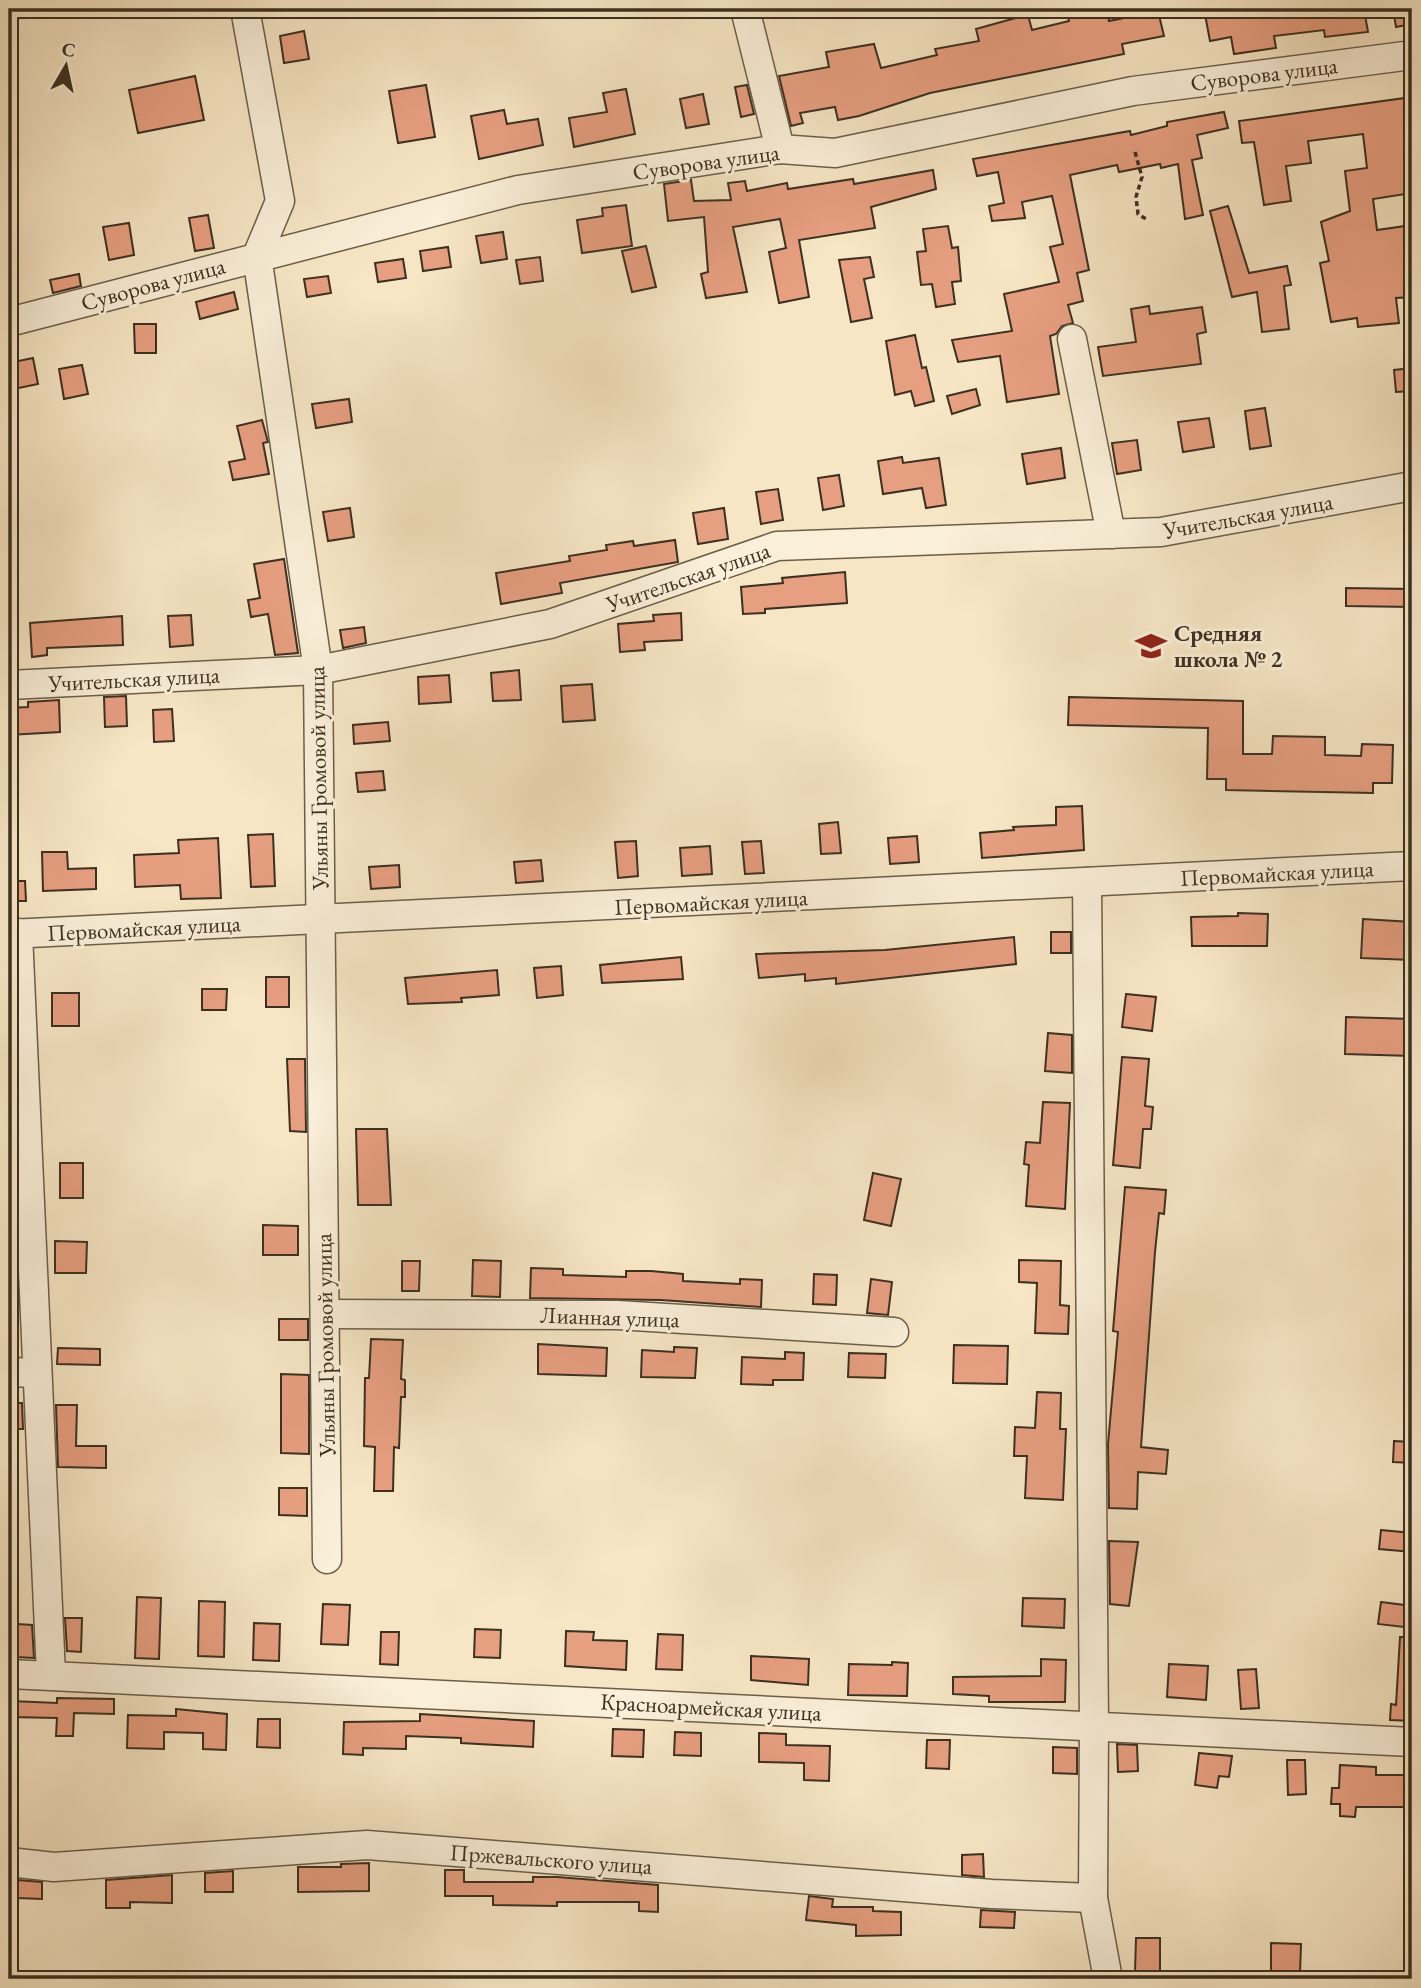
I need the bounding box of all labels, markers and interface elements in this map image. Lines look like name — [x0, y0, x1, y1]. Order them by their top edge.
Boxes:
north arrow — [32, 32, 102, 102]
text: С — [60, 36, 77, 63]
street label: Суворова улица — [1189, 50, 1340, 98]
street label: Суворова улица — [631, 137, 782, 187]
street label: Суворова улица — [78, 250, 229, 318]
street label: Учительская улица — [1160, 486, 1336, 546]
street label: Учительская улица — [601, 535, 775, 619]
place label: Средняя школа № 2 — [1174, 618, 1282, 674]
school or university icon: Средняя школа № 2 — [1134, 629, 1168, 663]
street label: Учительская улица — [46, 659, 221, 699]
street label: Ульяны Громовой улица — [301, 665, 335, 891]
street label: Первомайская улица — [1179, 853, 1375, 893]
street label: Первомайская улица — [613, 882, 809, 922]
street label: Первомайская улица — [46, 908, 242, 948]
street label: Ульяны Громовой улица — [308, 1232, 342, 1458]
street label: Лианная улица — [540, 1300, 681, 1334]
street label: Красноармейская улица — [600, 1686, 823, 1728]
street label: Пржевальского улица — [449, 1837, 654, 1881]

